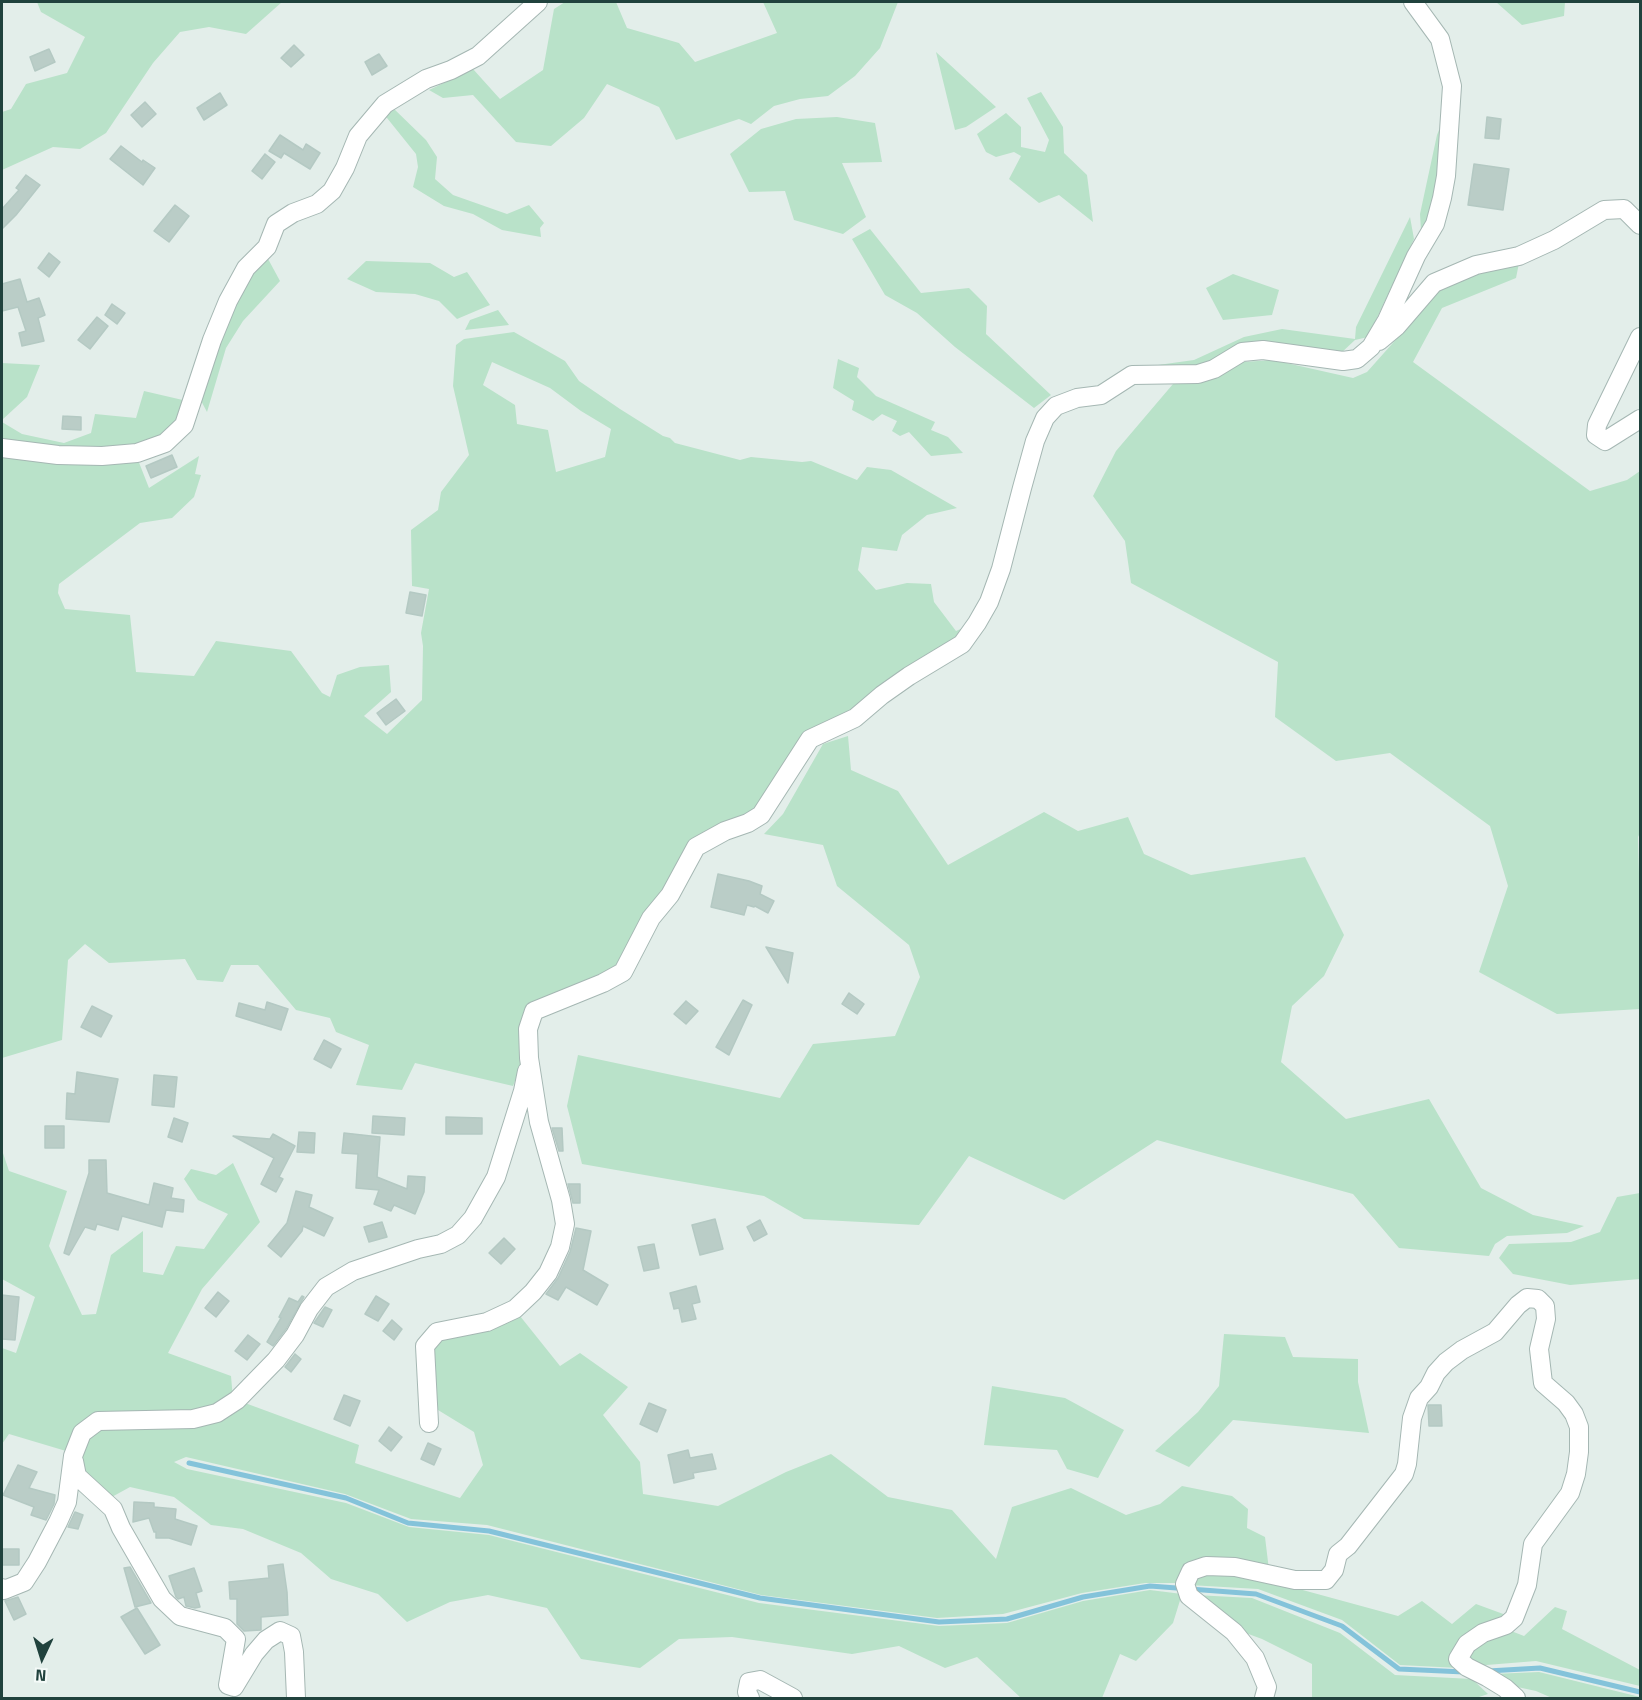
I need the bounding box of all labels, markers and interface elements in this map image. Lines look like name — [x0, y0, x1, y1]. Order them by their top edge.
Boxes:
north arrow — [12, 1628, 72, 1688]
text: N — [34, 1664, 47, 1688]

